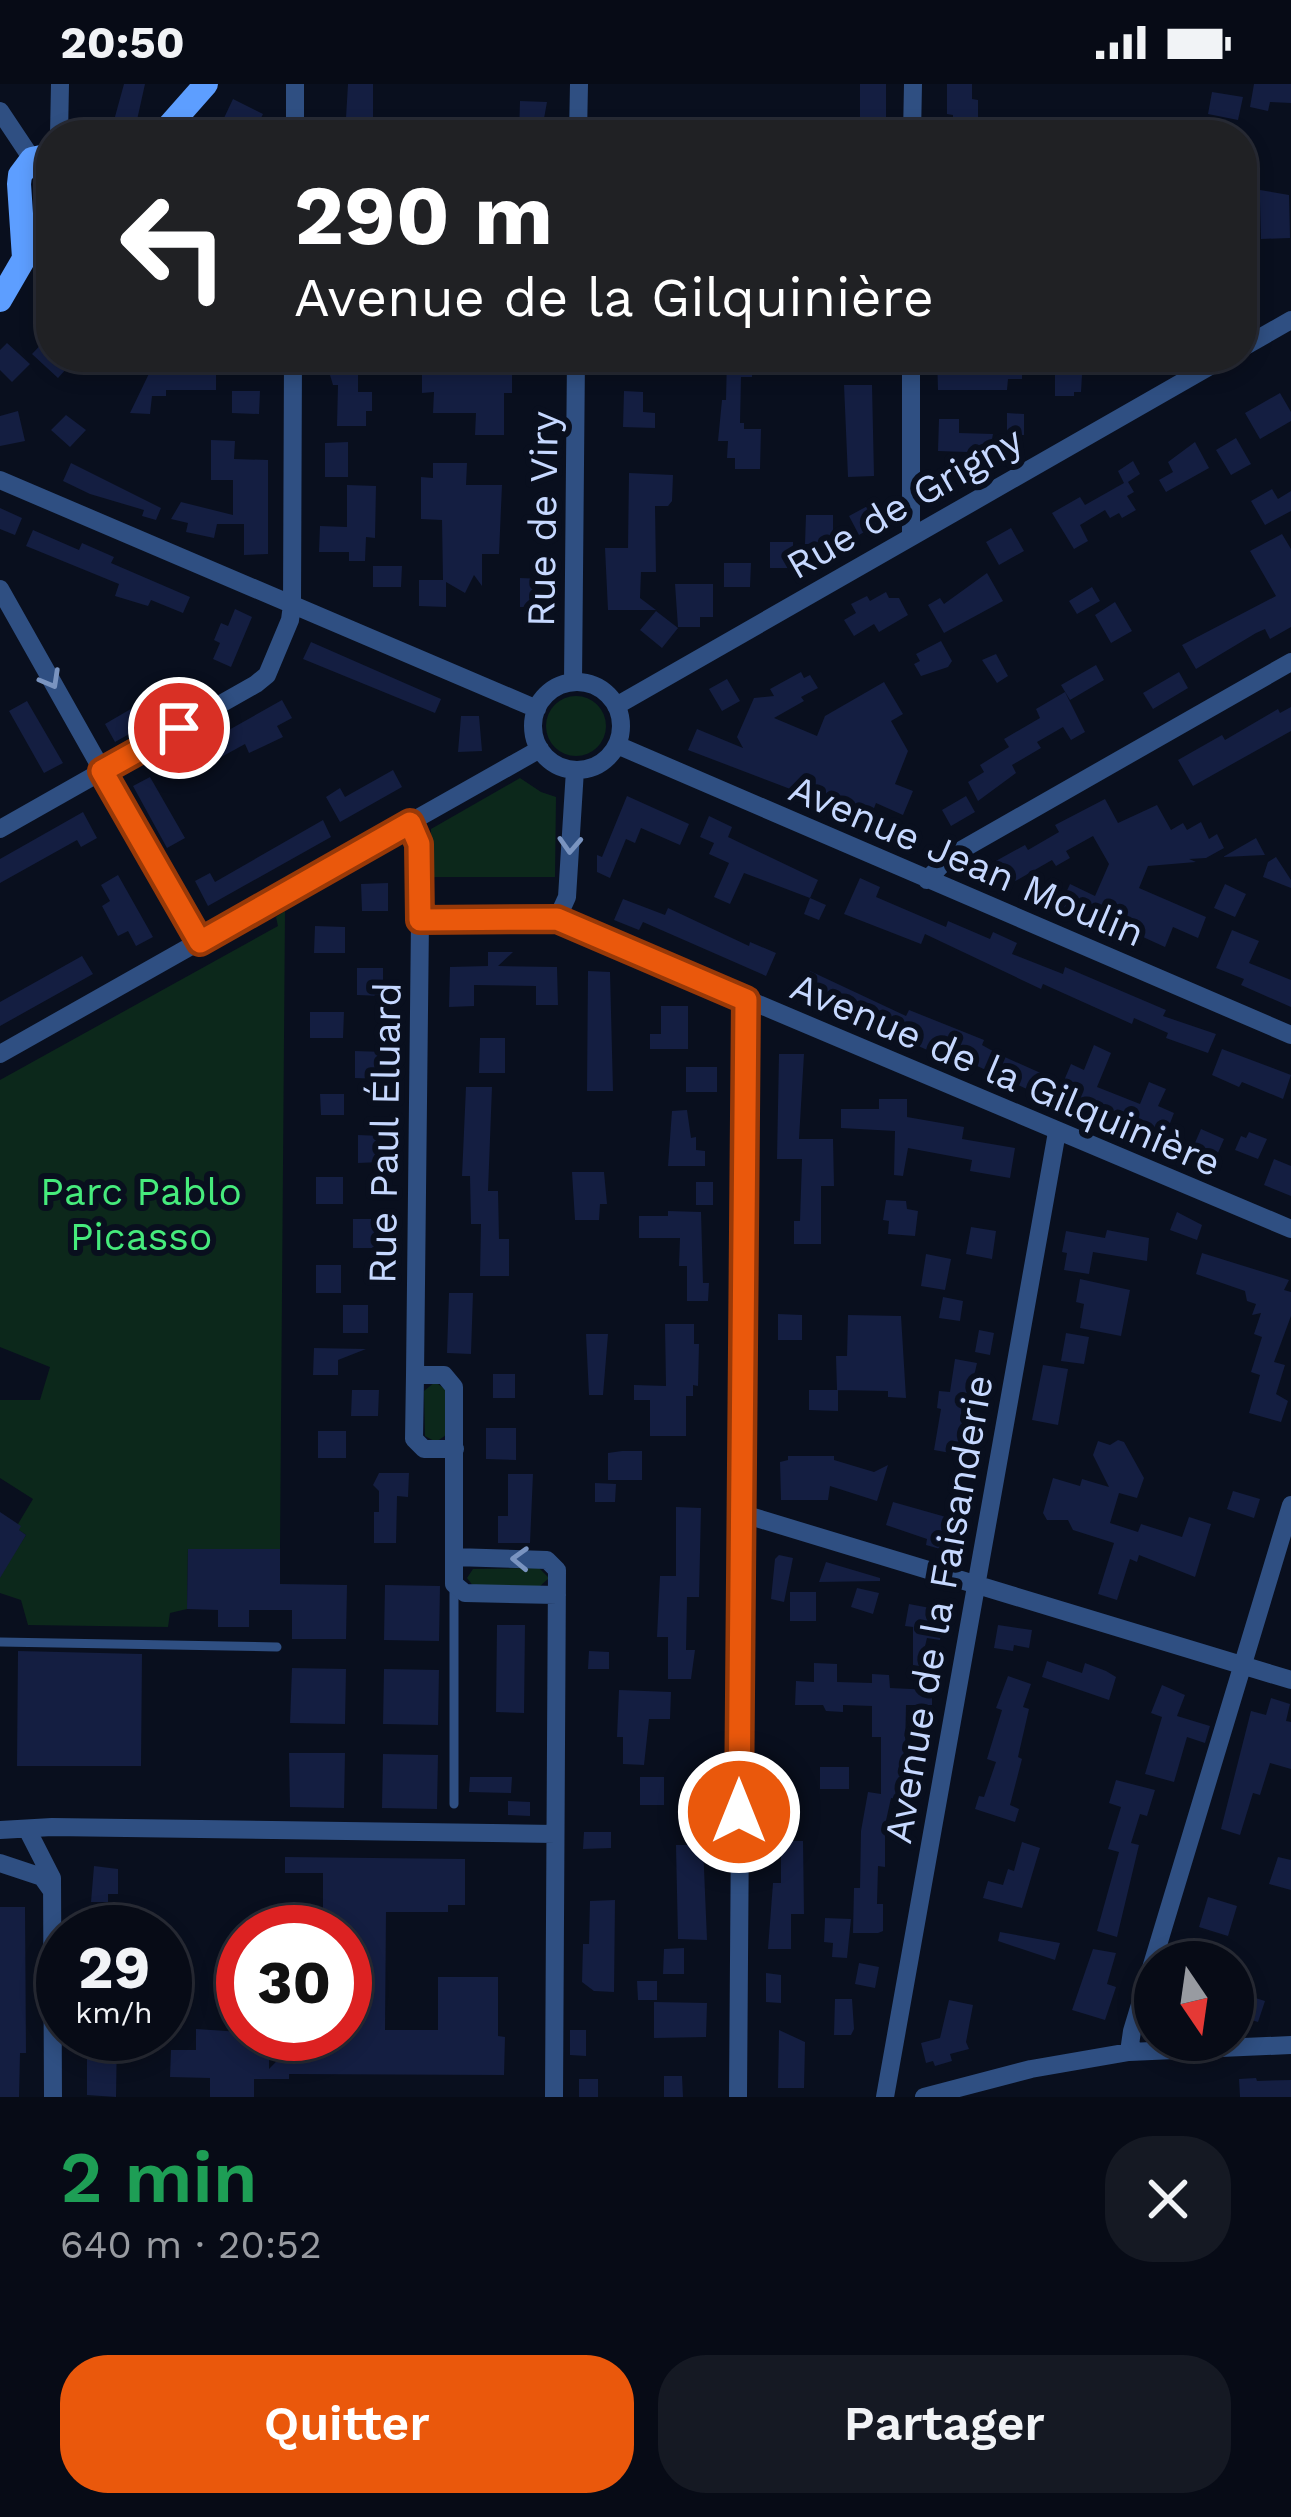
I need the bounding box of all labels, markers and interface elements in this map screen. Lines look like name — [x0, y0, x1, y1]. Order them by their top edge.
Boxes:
text: 20:50 — [60, 16, 185, 69]
text: 290 m — [294, 166, 553, 264]
icon: left — [96, 168, 252, 324]
text: Avenue de la Gilquinière — [294, 266, 934, 329]
street label: Rue de Viry — [518, 411, 567, 627]
street label: Rue de Grigny — [778, 417, 1030, 588]
one-way arrow — [37, 668, 60, 689]
pin — [128, 677, 230, 779]
icon: arrive — [146, 695, 212, 761]
street label: Avenue Jean Moulin — [783, 765, 1151, 956]
one-way arrow — [557, 836, 583, 855]
street label: Avenue de la Gilquinière — [784, 963, 1227, 1185]
street label: Rue Paul Éluard — [359, 982, 410, 1284]
park label: Parc Pablo Picasso — [40, 1169, 242, 1259]
street label: Avenue de la Faisanderie — [875, 1371, 1002, 1847]
one-way arrow — [510, 1546, 529, 1572]
position arrow — [676, 1749, 802, 1875]
speed limit sign: 30 — [216, 1905, 372, 2061]
text: 29 — [78, 1932, 150, 2003]
north arrow — [1134, 1941, 1254, 2061]
map controls — [1134, 1941, 1254, 2061]
text: km/h — [75, 1995, 153, 2030]
text: 2 min — [60, 2135, 258, 2219]
button: close — [1105, 2136, 1231, 2262]
text: 640 m · 20:52 — [60, 2222, 322, 2267]
button: Quitter — [60, 2355, 634, 2493]
button: Partager — [658, 2355, 1231, 2493]

